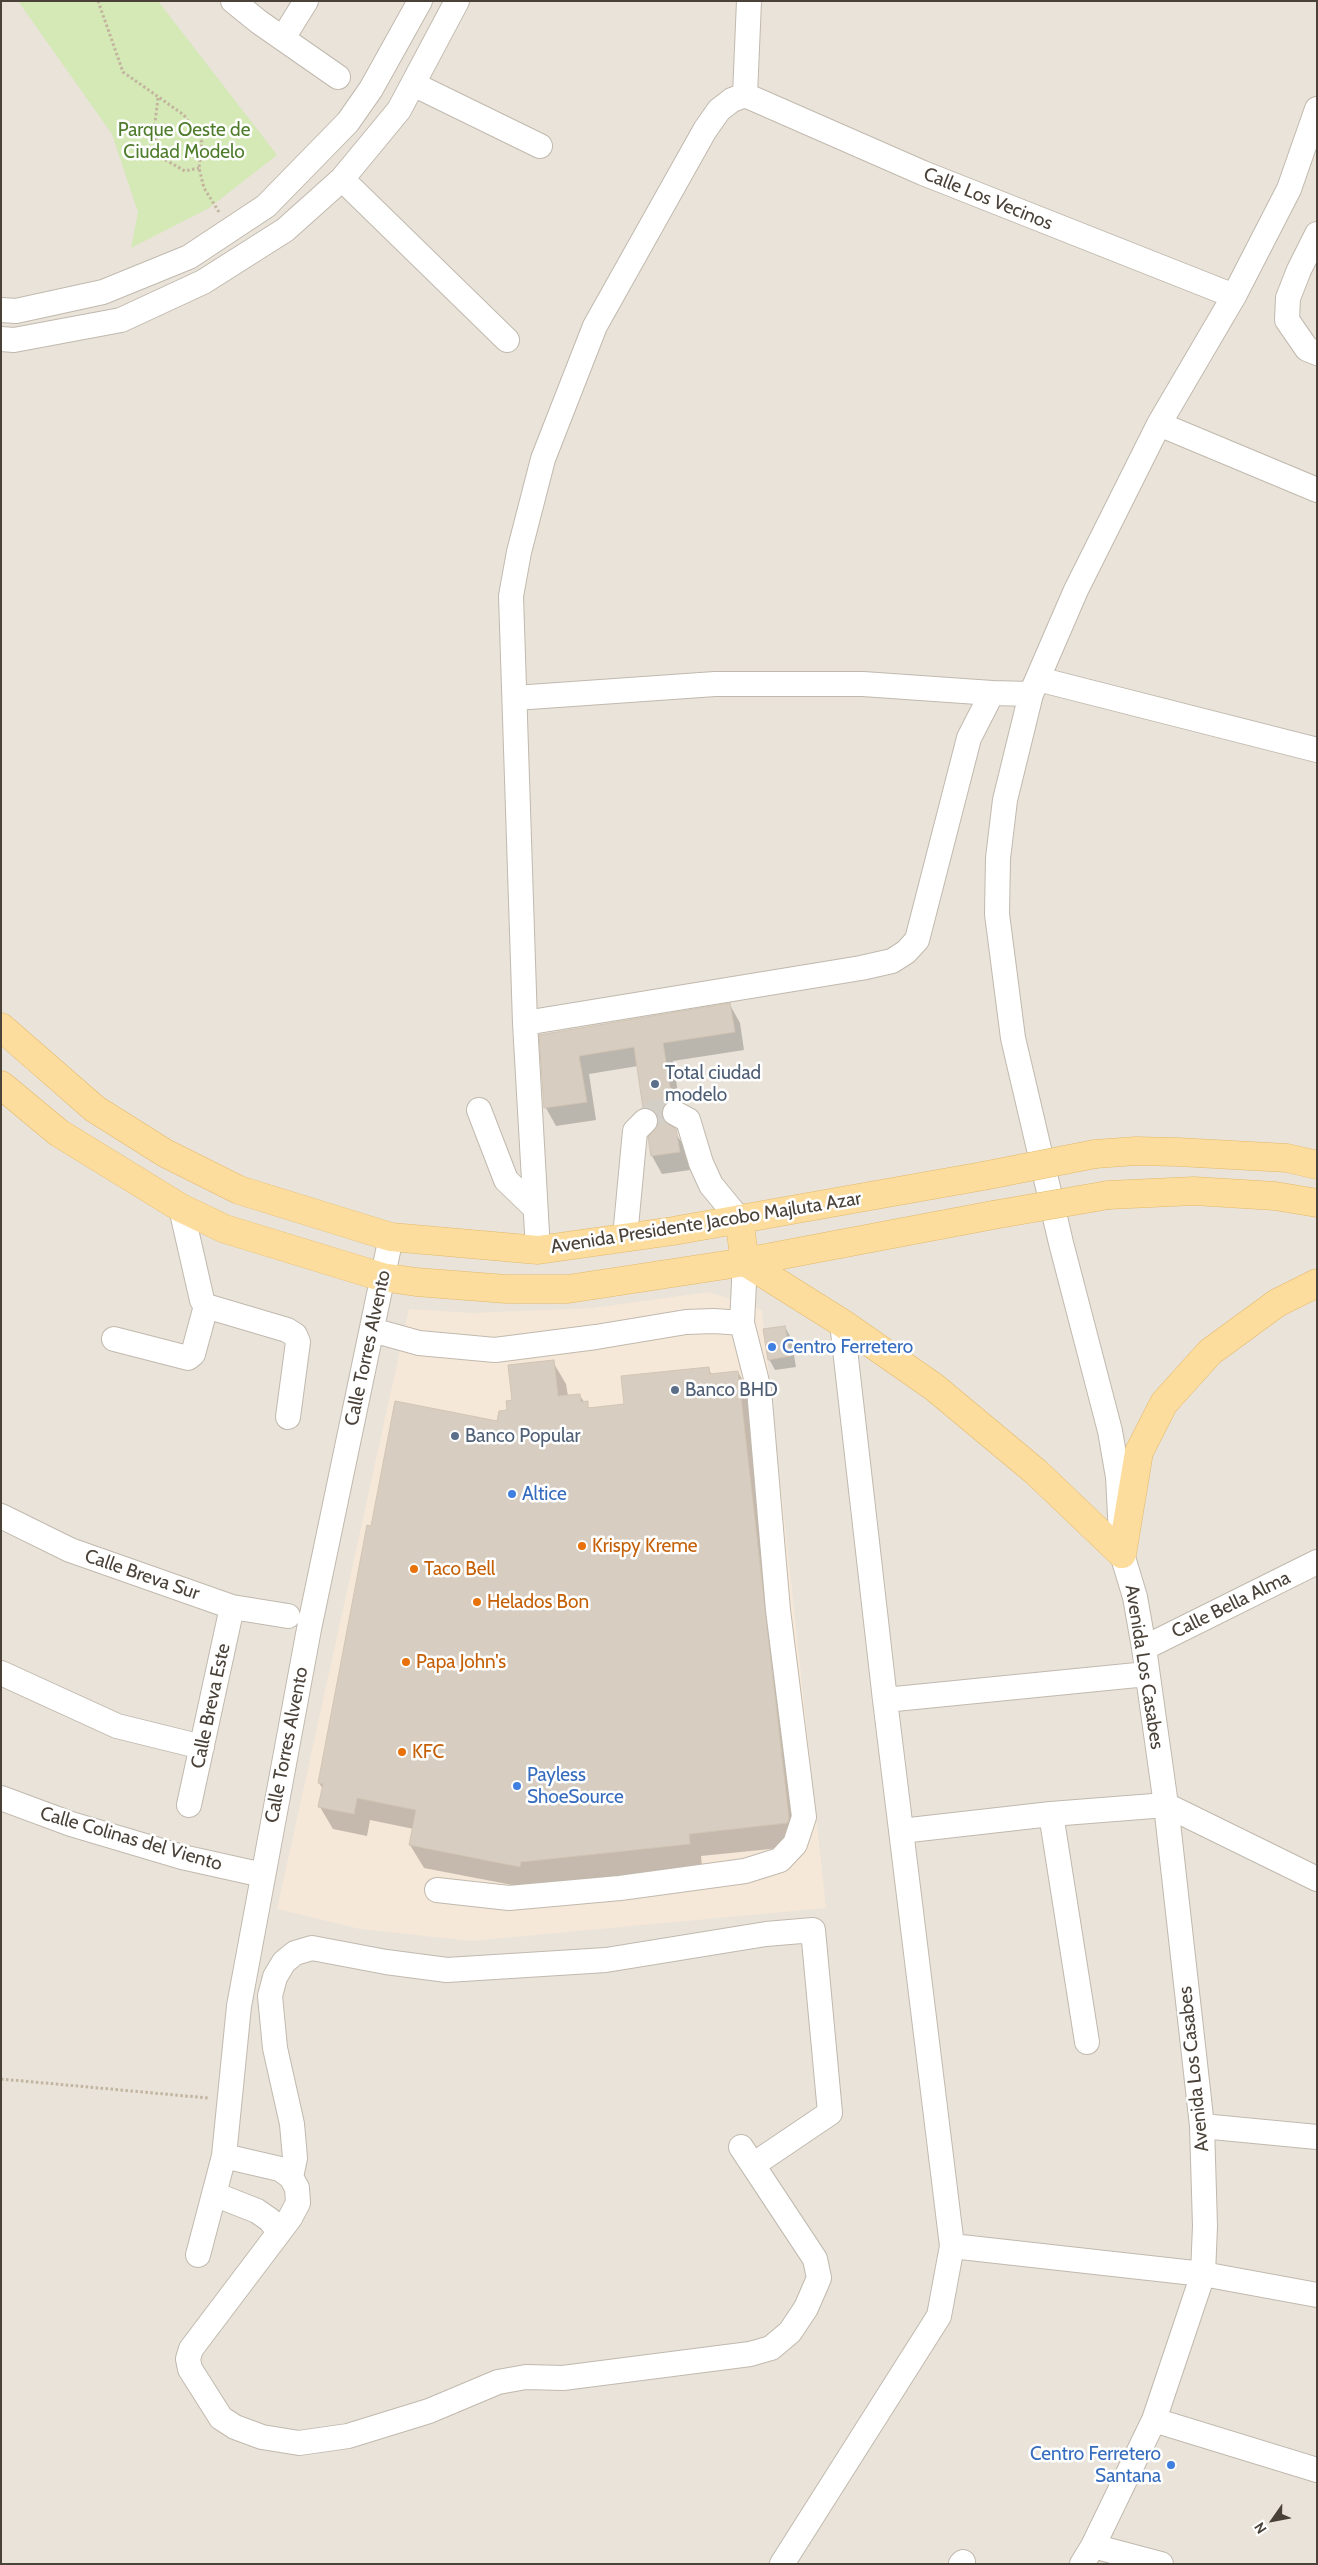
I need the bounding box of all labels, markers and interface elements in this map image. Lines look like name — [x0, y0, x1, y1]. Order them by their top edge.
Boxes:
park label: Parque Oeste de Ciudad Modelo — [118, 119, 250, 163]
street label: Calle Los Vecinos — [920, 163, 1056, 235]
place label: Total ciudad modelo — [665, 1062, 761, 1106]
marker: Total ciudad modelo — [649, 1078, 661, 1090]
street label: Avenida Presidente Jacobo Majluta Azar — [549, 1187, 863, 1259]
street label: Calle Torres Alvento — [340, 1268, 396, 1428]
place label: Centro Ferretero — [782, 1336, 913, 1358]
marker: Centro Ferretero — [766, 1341, 778, 1353]
place label: Banco BHD — [685, 1379, 778, 1401]
marker: Banco BHD — [669, 1384, 681, 1396]
place label: Banco Popular — [465, 1425, 581, 1447]
marker: Banco Popular — [449, 1430, 461, 1442]
place label: Altice — [522, 1483, 567, 1505]
marker: Altice — [506, 1488, 518, 1500]
place label: Krispy Kreme — [592, 1535, 698, 1557]
marker: Krispy Kreme — [576, 1540, 588, 1552]
street label: Calle Breva Sur — [82, 1545, 202, 1605]
place label: Taco Bell — [424, 1558, 495, 1580]
marker: Taco Bell — [408, 1563, 420, 1575]
street label: Calle Bella Alma — [1168, 1566, 1294, 1644]
street label: Avenida Los Casabes — [1120, 1583, 1168, 1751]
place label: Helados Bon — [487, 1591, 589, 1613]
marker: Helados Bon — [471, 1596, 483, 1608]
street label: Calle Breva Este — [187, 1641, 235, 1771]
place label: Papa John's — [416, 1651, 506, 1673]
marker: Papa John's — [400, 1656, 412, 1668]
street label: Calle Torres Alvento — [261, 1665, 313, 1825]
place label: KFC — [412, 1741, 444, 1763]
marker: KFC — [396, 1746, 408, 1758]
place label: Payless ShoeSource — [527, 1764, 624, 1808]
marker: Payless ShoeSource — [511, 1780, 523, 1792]
street label: Calle Colinas del Viento — [37, 1802, 225, 1876]
street label: Avenida Los Casabes — [1174, 1985, 1214, 2153]
place label: Centro Ferretero Santana — [1030, 2443, 1161, 2487]
marker: Centro Ferretero Santana — [1165, 2459, 1177, 2471]
north arrow — [1248, 2495, 1298, 2545]
text: N — [1250, 2519, 1271, 2537]

